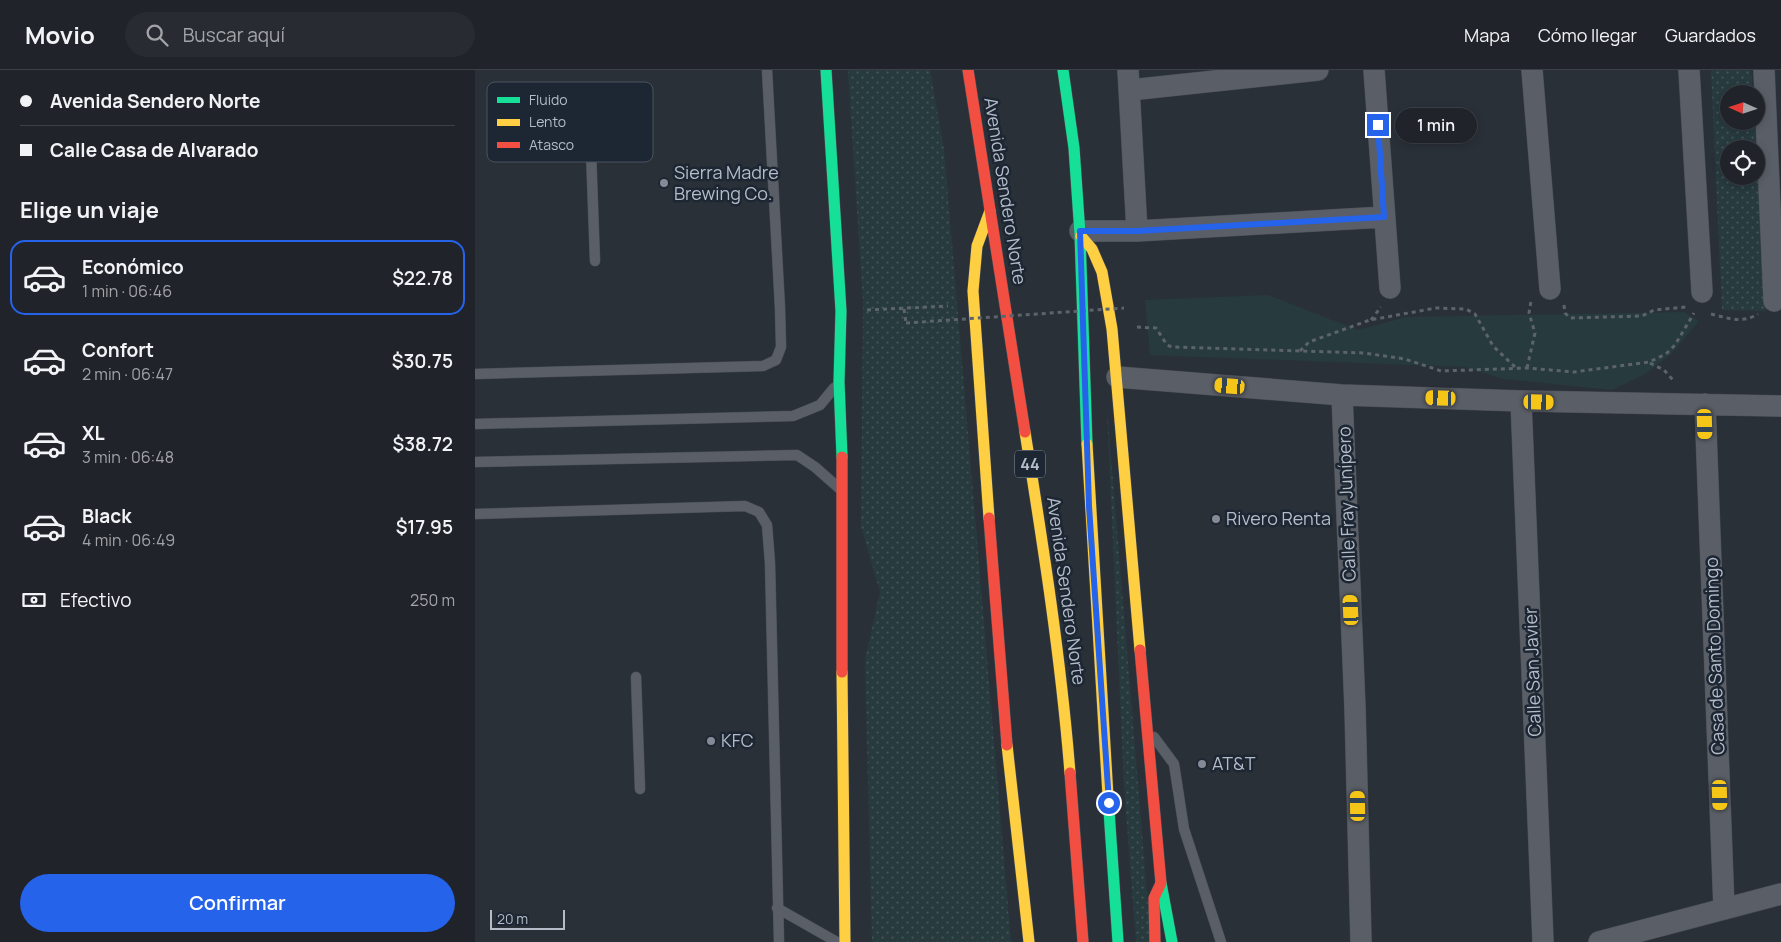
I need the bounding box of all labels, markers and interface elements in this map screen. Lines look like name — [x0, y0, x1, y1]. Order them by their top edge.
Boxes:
search box — [125, 12, 475, 57]
text: Movio — [25, 18, 95, 51]
icon: search — [143, 21, 171, 49]
text: Buscar aquí — [183, 22, 285, 48]
text: Mapa — [1464, 23, 1510, 47]
text: Cómo llegar — [1538, 23, 1637, 47]
text: Guardados — [1665, 23, 1756, 47]
legend — [487, 82, 653, 162]
north arrow — [1720, 85, 1765, 130]
map controls — [1720, 85, 1765, 185]
text: Avenida Sendero Norte — [50, 88, 261, 114]
text: Fluido — [529, 90, 567, 109]
street label: Avenida Sendero Norte — [979, 95, 1033, 286]
callout: 1 min — [1395, 108, 1478, 142]
text: Lento — [529, 112, 566, 131]
route end — [1367, 114, 1389, 136]
text: 1 min — [1417, 114, 1455, 136]
text: Atasco — [529, 135, 574, 154]
text: Calle Casa de Alvarado — [50, 137, 259, 163]
button: locate — [1720, 140, 1765, 185]
place label: Sierra Madre Brewing Co. — [674, 160, 779, 205]
marker: Sierra Madre Brewing Co. — [658, 177, 670, 189]
text: Elige un viaje — [20, 195, 159, 225]
text: Económico — [82, 254, 184, 280]
icon: car — [22, 255, 67, 300]
text: $22.78 — [392, 265, 453, 291]
text: 1 min · 06:46 — [82, 280, 172, 302]
text: Confort — [82, 337, 154, 363]
icon: car — [22, 338, 67, 383]
text: $30.75 — [392, 348, 453, 374]
text: 2 min · 06:47 — [82, 363, 173, 385]
car — [1214, 377, 1245, 395]
car — [1425, 390, 1456, 406]
car — [1523, 394, 1554, 410]
car — [1696, 409, 1713, 439]
text: XL — [82, 420, 105, 446]
icon: car — [22, 421, 67, 466]
street label: Calle Fray Junípero — [1331, 426, 1361, 582]
text: $38.72 — [392, 431, 453, 457]
text: 3 min · 06:48 — [82, 446, 174, 468]
road number: 44 — [1015, 450, 1045, 478]
street label: Avenida Sendero Norte — [1042, 495, 1092, 686]
text: Black — [82, 503, 131, 529]
icon: car — [22, 504, 67, 549]
place label: Rivero Renta — [1226, 506, 1331, 530]
marker: Rivero Renta — [1210, 513, 1222, 525]
text: $17.95 — [396, 514, 453, 540]
text: 4 min · 06:49 — [82, 529, 175, 551]
street label: Casa de Santo Domingo — [1699, 557, 1729, 755]
icon: cash — [20, 586, 48, 614]
text: Efectivo — [60, 587, 131, 613]
text: 250 m — [410, 589, 455, 611]
car — [1342, 595, 1359, 625]
street label: Calle San Javier — [1518, 607, 1546, 737]
place label: KFC — [721, 728, 754, 752]
marker: KFC — [705, 735, 717, 747]
place label: AT&T — [1212, 751, 1256, 775]
marker: AT&T — [1196, 758, 1208, 770]
car — [1711, 780, 1728, 810]
car — [1350, 791, 1365, 821]
route start — [1098, 792, 1120, 814]
button: Confirmar — [20, 874, 455, 932]
scale bar — [490, 907, 565, 930]
text: 20 m — [497, 909, 528, 928]

